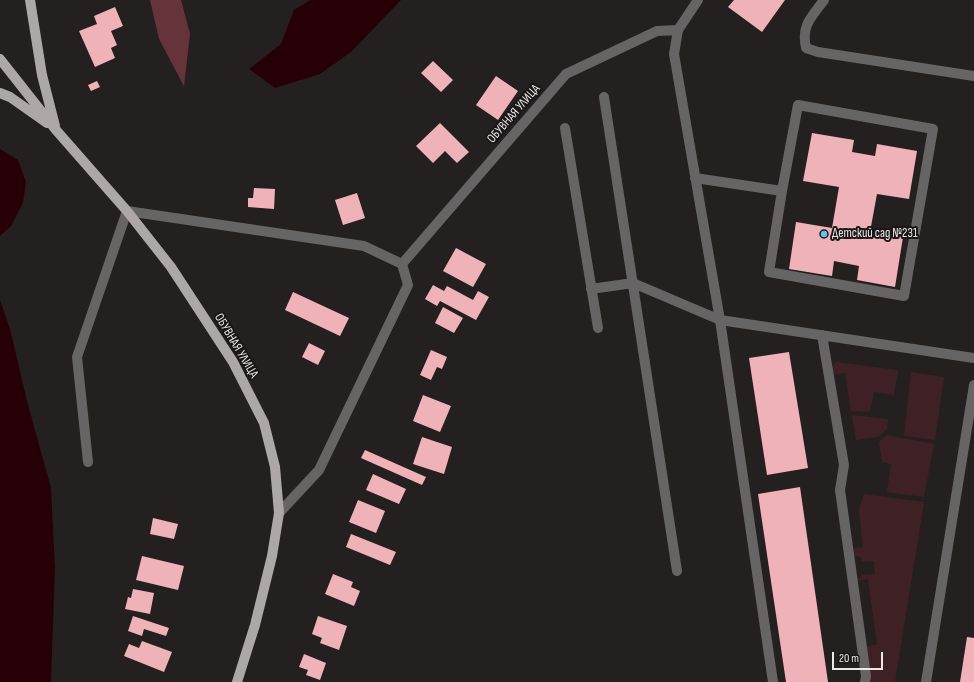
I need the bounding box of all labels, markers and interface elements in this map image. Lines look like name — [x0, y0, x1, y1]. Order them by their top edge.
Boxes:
street label: ОБУВНАЯ УЛИЦА — [484, 81, 544, 147]
place label: Детский сад №231 — [832, 226, 918, 242]
marker: Детский сад №231 — [819, 229, 829, 239]
street label: ОБУВНАЯ УЛИЦА — [211, 311, 261, 381]
scale bar — [834, 644, 885, 670]
text: 20 m — [839, 651, 859, 666]

